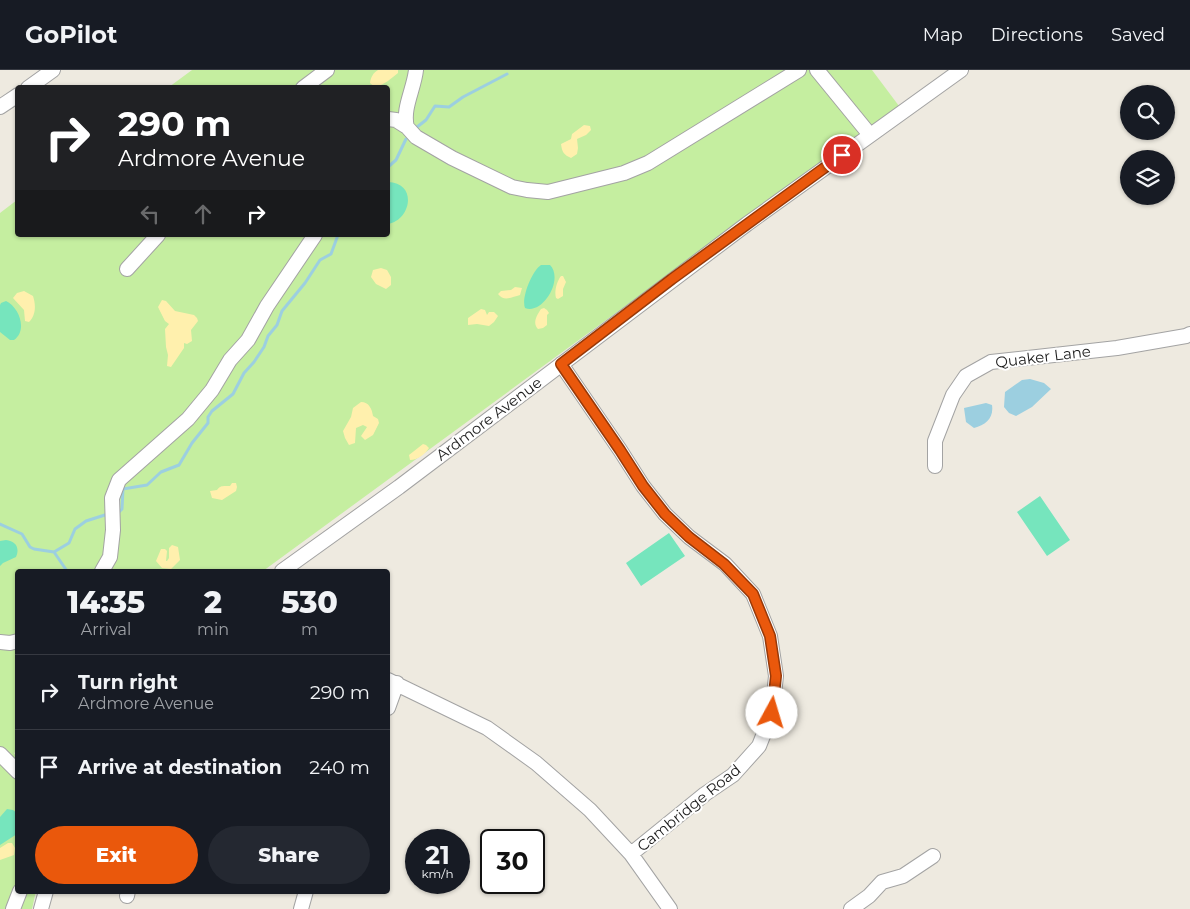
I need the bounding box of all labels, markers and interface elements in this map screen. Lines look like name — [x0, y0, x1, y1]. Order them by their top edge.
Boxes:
text: GoPilot — [25, 20, 117, 49]
text: Map — [923, 24, 963, 46]
text: Directions — [991, 24, 1083, 46]
text: Saved — [1111, 24, 1165, 46]
map controls — [1120, 85, 1175, 205]
button: search — [1120, 85, 1175, 140]
text: 290 m — [118, 102, 231, 145]
icon: right — [35, 105, 100, 170]
pin — [821, 134, 863, 176]
icon: arrive — [828, 141, 856, 169]
text: Ardmore Avenue — [118, 145, 305, 172]
button: layers — [1120, 150, 1175, 205]
icon: left — [136, 200, 164, 228]
icon: ahead — [189, 200, 217, 228]
icon: right — [242, 200, 270, 228]
street label: Quaker Lane — [994, 341, 1092, 372]
street label: Ardmore Avenue — [432, 373, 545, 465]
text: 14:35 — [67, 584, 145, 621]
text: 2 — [204, 584, 222, 621]
text: 530 — [281, 584, 338, 621]
text: Arrival — [81, 620, 131, 639]
text: min — [197, 620, 229, 639]
text: m — [301, 620, 318, 639]
text: Turn right — [78, 671, 178, 694]
icon: right — [35, 678, 63, 706]
text: 290 m — [310, 681, 370, 704]
position arrow — [745, 686, 797, 738]
text: Ardmore Avenue — [78, 694, 214, 713]
icon: arrive — [35, 753, 63, 781]
text: Arrive at destination — [78, 756, 282, 779]
text: 240 m — [309, 756, 370, 779]
street label: Cambridge Road — [633, 760, 744, 855]
button: Exit — [35, 826, 198, 884]
button: Share — [208, 826, 370, 884]
speed limit sign: 30 — [480, 829, 545, 894]
text: 21 — [425, 840, 450, 870]
text: km/h — [421, 866, 454, 881]

